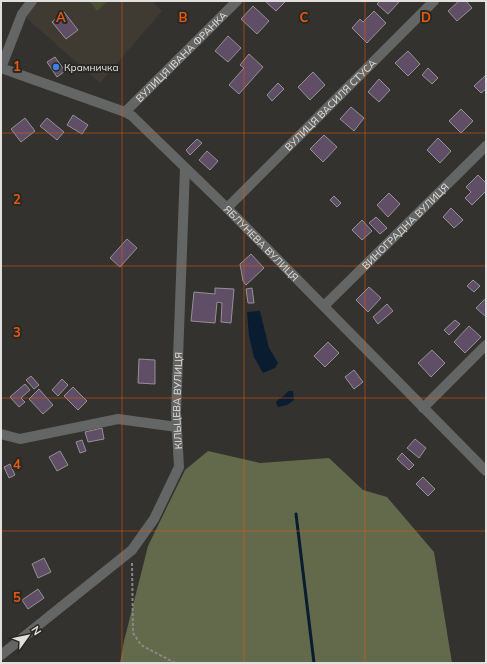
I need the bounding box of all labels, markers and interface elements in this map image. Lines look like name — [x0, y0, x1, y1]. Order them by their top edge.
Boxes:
street label: ВУЛИЦЯ ІВАНА ФРАНКА — [133, 8, 230, 105]
text: A — [56, 9, 66, 25]
text: B — [179, 9, 188, 25]
text: C — [300, 9, 309, 25]
text: D — [421, 9, 431, 25]
street label: ВУЛИЦЯ ВАСИЛЯ СТУСА — [282, 56, 380, 154]
text: 1 — [13, 58, 21, 74]
place label: Крамничка — [64, 61, 119, 74]
marker: Крамничка — [51, 62, 61, 72]
street label: ВИНОГРАДНА ВУЛИЦЯ — [359, 180, 452, 272]
text: 2 — [13, 191, 21, 207]
street label: ЯБЛУНЕВА ВУЛИЦЯ — [221, 203, 301, 284]
text: 3 — [13, 324, 21, 340]
street label: КІЛЬЦЕВА ВУЛИЦЯ — [170, 352, 185, 450]
text: 4 — [13, 456, 21, 472]
text: 5 — [13, 589, 21, 605]
north arrow — [8, 616, 48, 656]
text: N — [28, 623, 45, 638]

